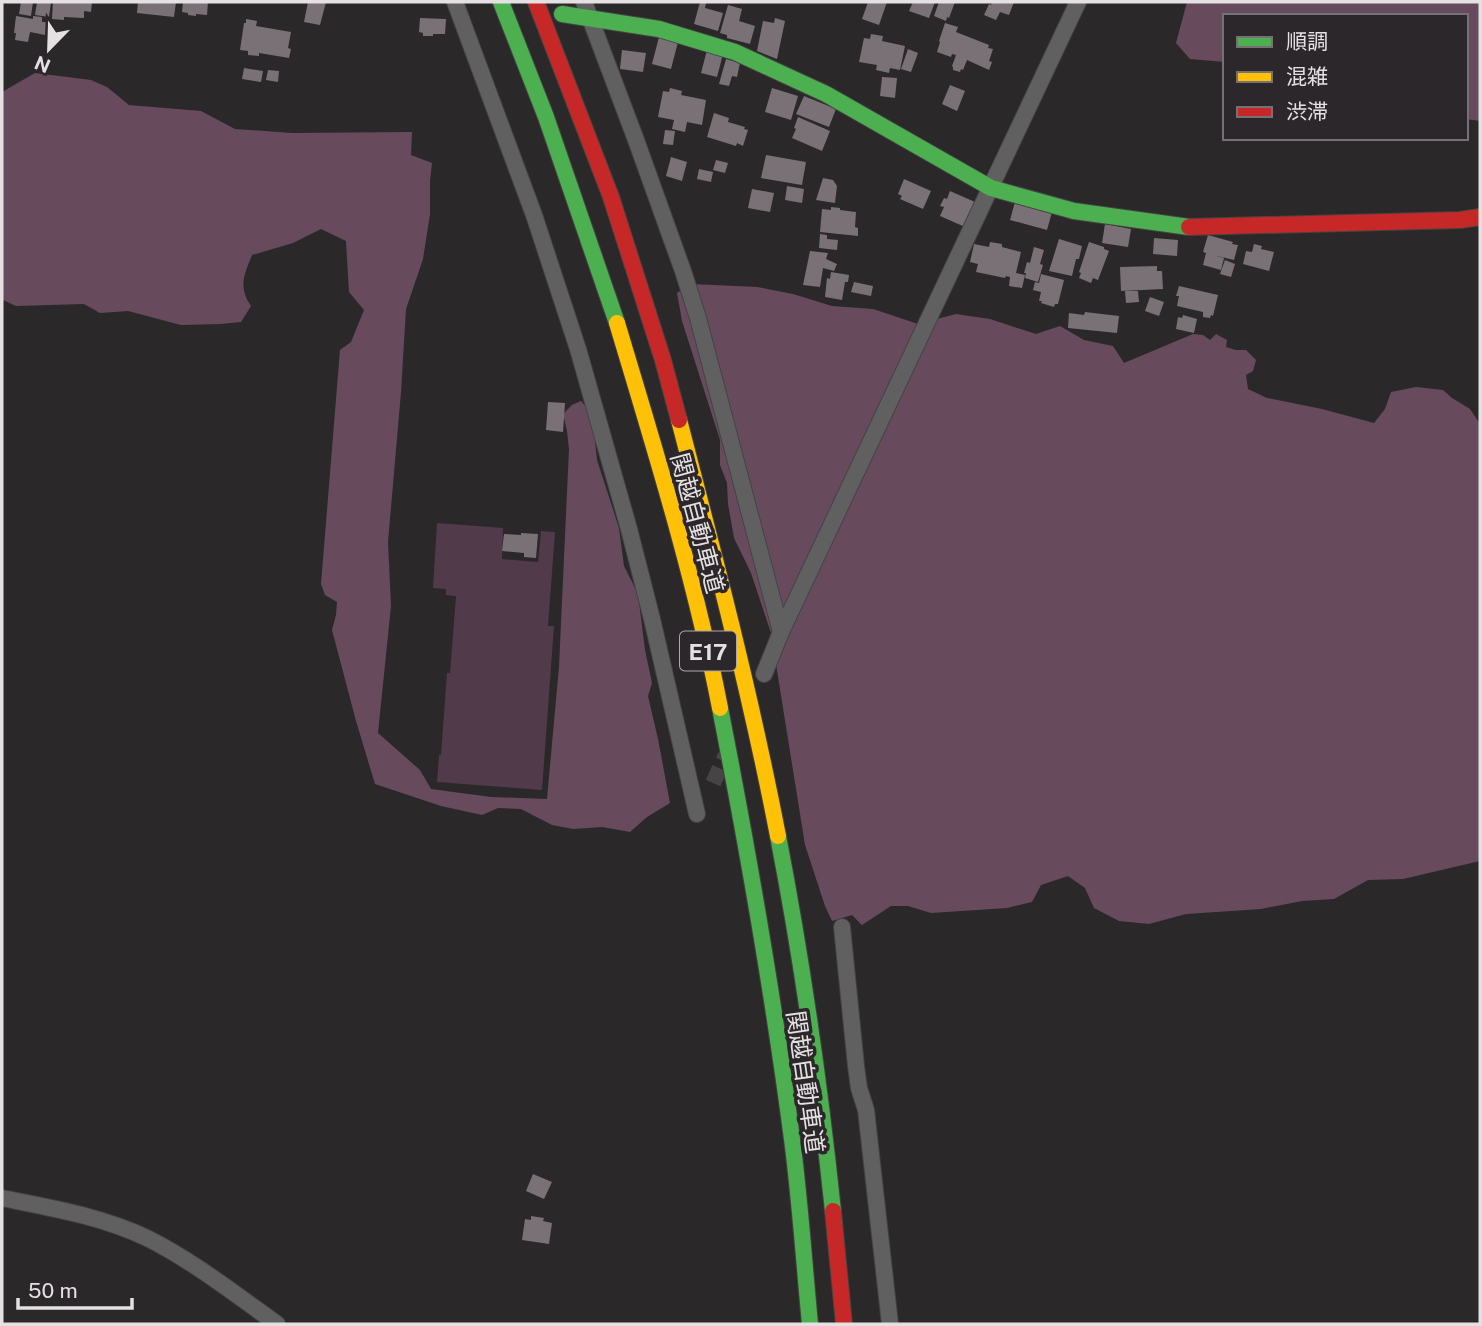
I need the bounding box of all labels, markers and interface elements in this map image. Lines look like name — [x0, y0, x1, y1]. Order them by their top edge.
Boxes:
north arrow — [14, 14, 84, 84]
legend — [1223, 14, 1468, 140]
text: 順調 — [1286, 29, 1328, 54]
text: N — [31, 52, 53, 78]
text: 混雑 — [1286, 64, 1328, 89]
text: 渋滞 — [1286, 99, 1328, 124]
street label: 関越自動車道 — [666, 450, 730, 596]
road number: E17 — [680, 632, 736, 670]
street label: 関越自動車道 — [782, 1009, 830, 1155]
scale bar — [18, 1266, 131, 1310]
text: 50 m — [28, 1278, 78, 1303]

